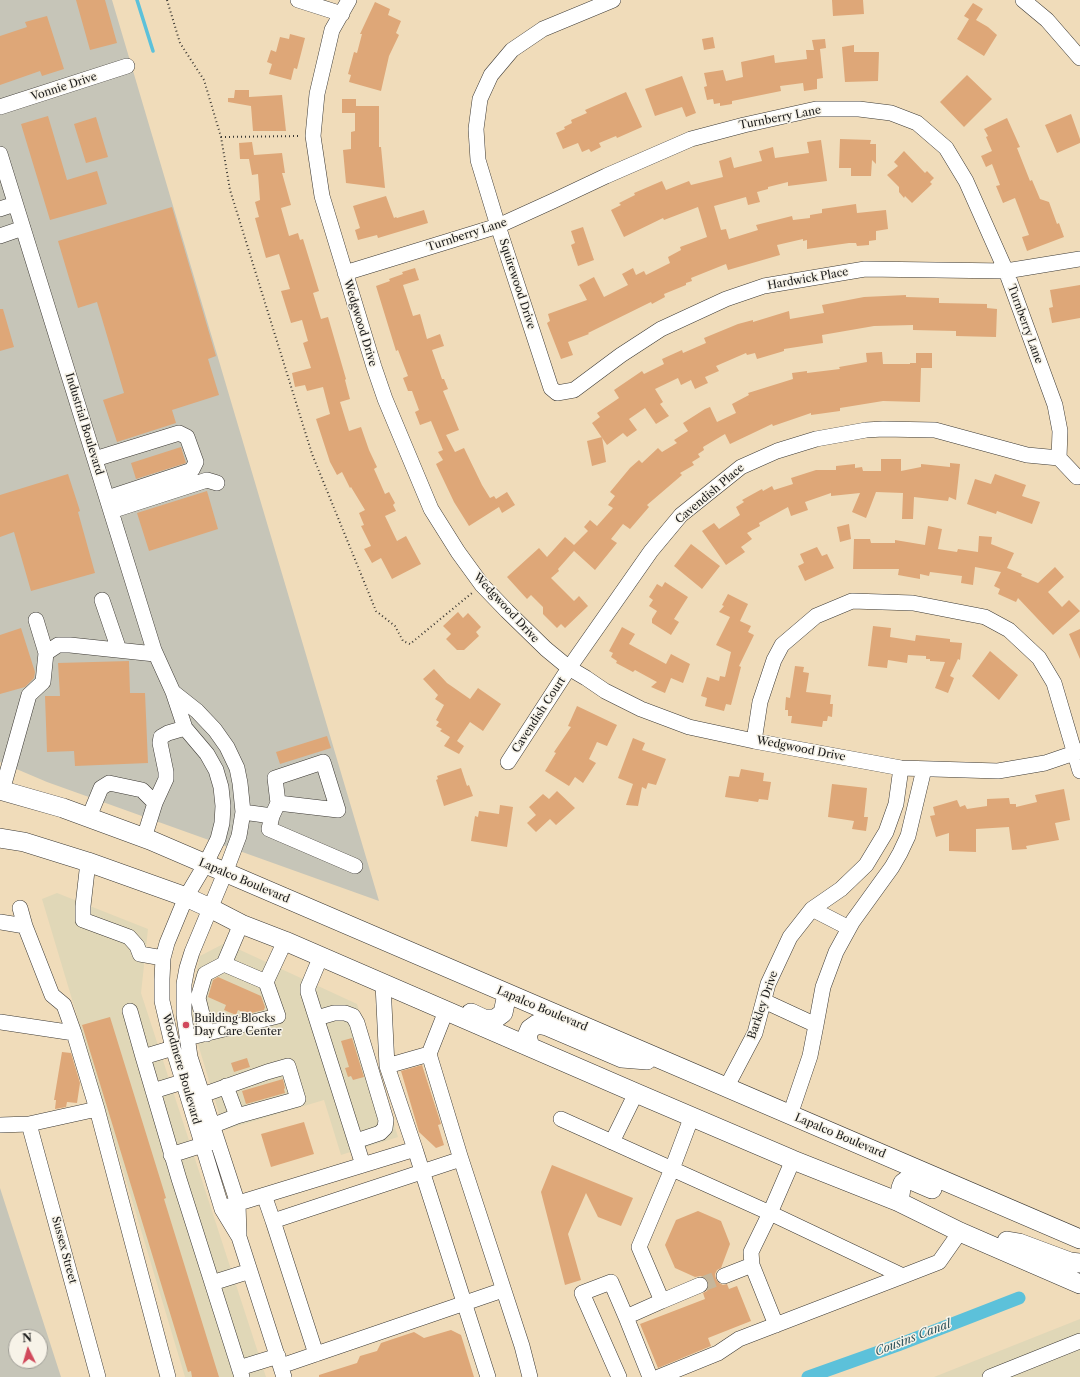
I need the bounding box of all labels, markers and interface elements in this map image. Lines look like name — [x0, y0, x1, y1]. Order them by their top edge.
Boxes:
street label: Vonnie Drive — [29, 70, 99, 104]
street label: Turnberry Lane — [738, 104, 822, 132]
street label: Turnberry Lane — [425, 216, 509, 254]
street label: Squirewood Drive — [496, 237, 538, 331]
street label: Hardwick Place — [766, 265, 850, 293]
street label: Wedgwood Drive — [340, 278, 380, 368]
street label: Turnberry Lane — [1005, 283, 1045, 365]
street label: Industrial Boulevard — [62, 371, 106, 477]
street label: Cavendish Place — [673, 461, 747, 527]
street label: Wedgwood Drive — [470, 570, 542, 646]
street label: Cavendish Court — [510, 675, 568, 755]
street label: Wedgwood Drive — [755, 734, 847, 764]
street label: Lapalco Boulevard — [197, 856, 291, 906]
street label: Barkley Drive — [745, 969, 781, 1041]
street label: Lapalco Boulevard — [495, 984, 589, 1034]
street label: Woodmere Boulevard — [159, 1012, 203, 1126]
place label: Building Blocks Day Care Center — [194, 1012, 282, 1038]
marker: Building Blocks Day Care Center — [181, 1020, 191, 1030]
street label: Lapalco Boulevard — [793, 1111, 887, 1161]
street label: Sussex Street — [49, 1215, 79, 1285]
water label: Cousins Canal — [873, 1317, 953, 1359]
north arrow — [8, 1329, 48, 1369]
text: N — [22, 1331, 32, 1345]

